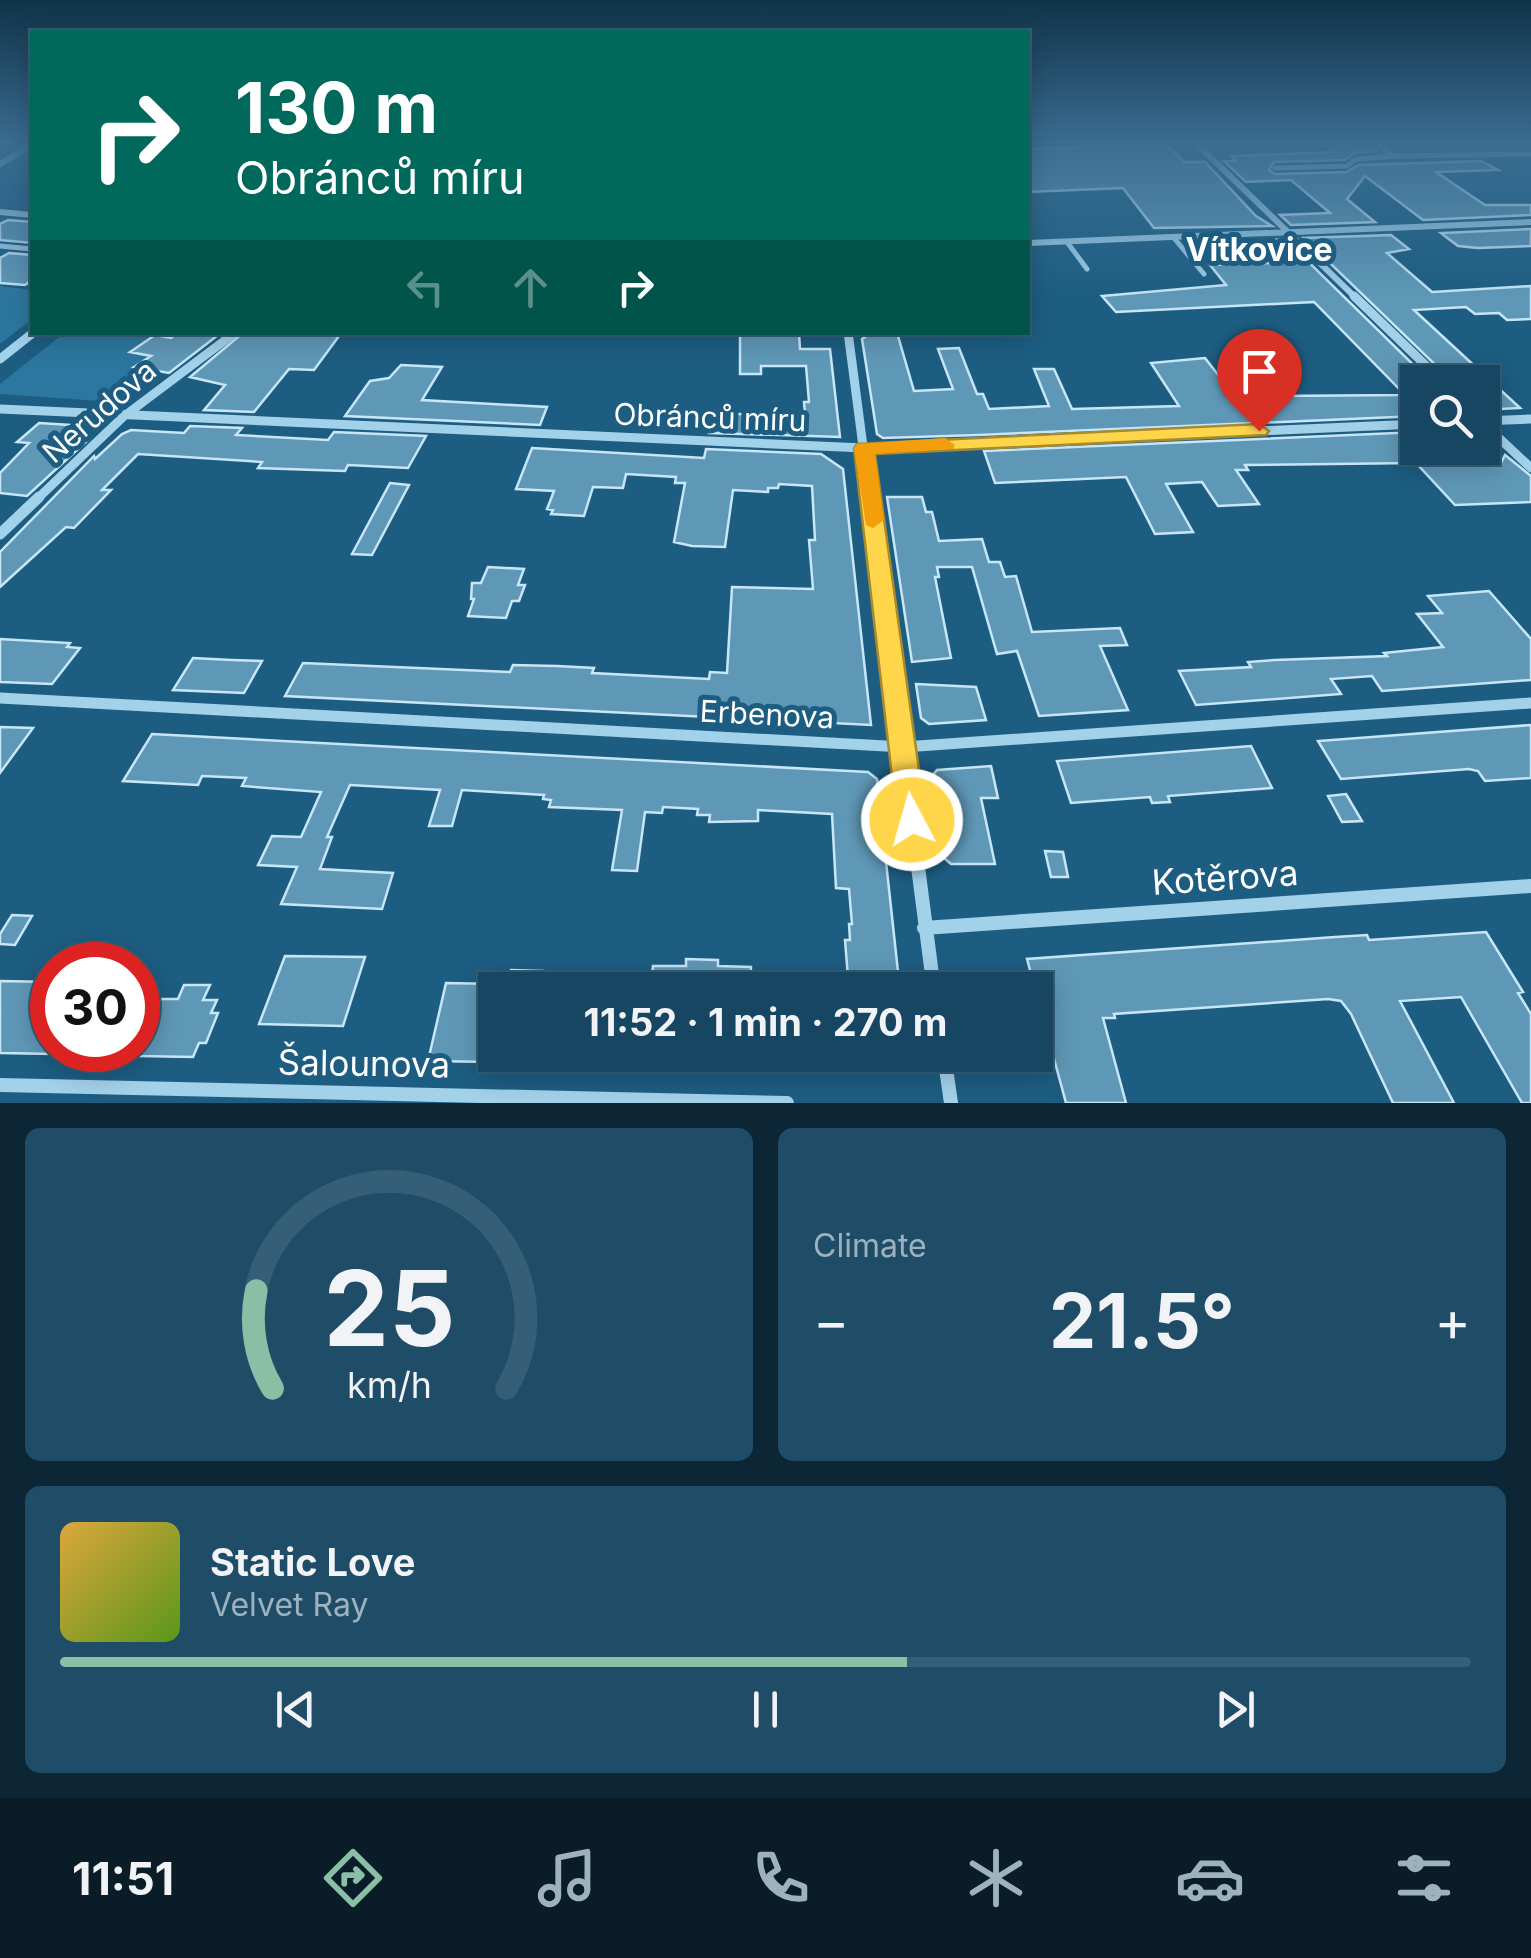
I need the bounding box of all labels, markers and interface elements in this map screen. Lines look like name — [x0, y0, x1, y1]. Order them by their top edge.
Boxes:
text: 130 m — [235, 65, 438, 150]
icon: right — [70, 70, 200, 200]
text: Obránců míru — [235, 150, 525, 205]
district label: Vítkovice — [1186, 230, 1333, 269]
icon: left — [398, 260, 453, 315]
icon: ahead — [503, 260, 558, 315]
icon: right — [608, 260, 663, 315]
pin — [1217, 329, 1302, 432]
icon: arrive — [1232, 344, 1287, 399]
street label: Nerudova — [35, 352, 163, 470]
map controls — [1400, 365, 1500, 465]
button: search — [1400, 365, 1500, 465]
street label: Obránců míru — [613, 396, 807, 438]
street label: Erbenova — [699, 693, 835, 735]
position arrow — [860, 768, 964, 872]
street label: Kotěrova — [1150, 851, 1300, 903]
speed limit sign: 30 — [30, 942, 160, 1072]
text: 11:52 · 1 min · 270 m — [584, 999, 947, 1045]
street label: Šalounova — [277, 1040, 451, 1086]
text: Climate — [813, 1226, 927, 1265]
text: 25 — [323, 1245, 455, 1371]
text: 21.5° — [1049, 1275, 1235, 1366]
text: − — [813, 1288, 849, 1354]
text: + — [1435, 1288, 1471, 1354]
text: km/h — [347, 1363, 431, 1407]
text: Static Love — [210, 1539, 415, 1585]
text: Velvet Ray — [210, 1585, 368, 1624]
icon: previous — [268, 1682, 323, 1737]
icon: pause — [738, 1682, 793, 1737]
icon: next — [1208, 1682, 1263, 1737]
icon: directions — [318, 1843, 388, 1913]
icon: music — [532, 1843, 602, 1913]
icon: phone — [746, 1843, 816, 1913]
icon: climate — [961, 1843, 1031, 1913]
icon: car — [1175, 1843, 1245, 1913]
icon: filters — [1389, 1843, 1459, 1913]
text: 11:51 — [72, 1851, 174, 1906]

